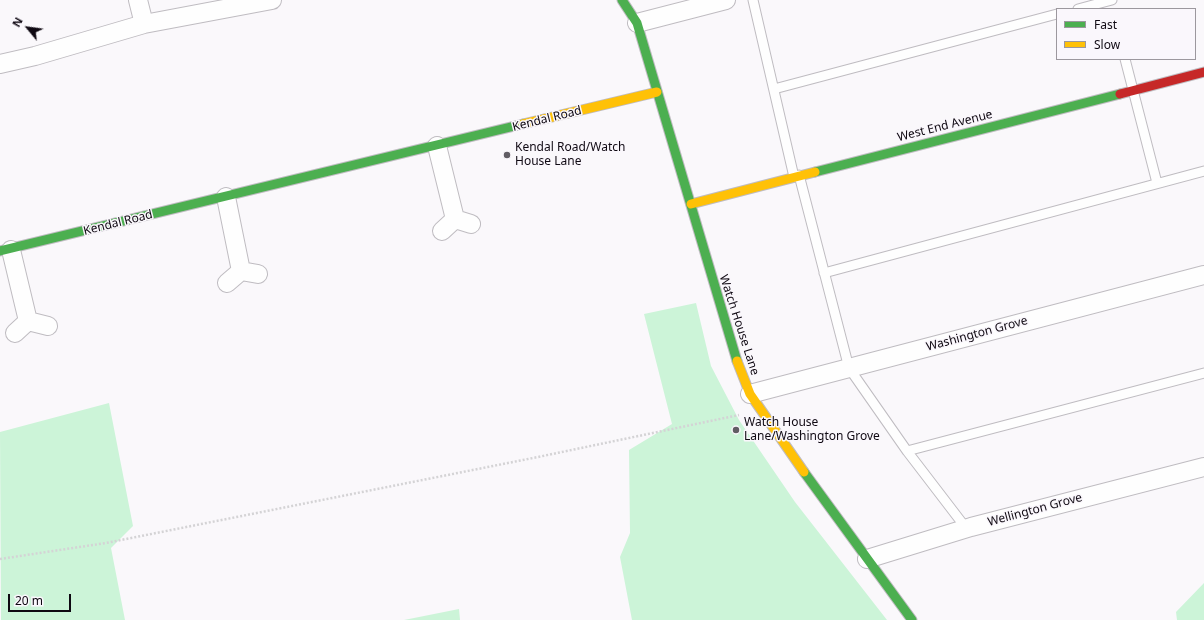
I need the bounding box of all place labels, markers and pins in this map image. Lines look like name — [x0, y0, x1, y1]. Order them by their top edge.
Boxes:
place label: Kendal Road/Watch House Lane — [515, 141, 625, 169]
marker: Kendal Road/Watch House Lane — [502, 150, 512, 160]
place label: Watch House Lane/Washington Grove — [744, 416, 880, 444]
marker: Watch House Lane/Washington Grove — [731, 425, 741, 435]

